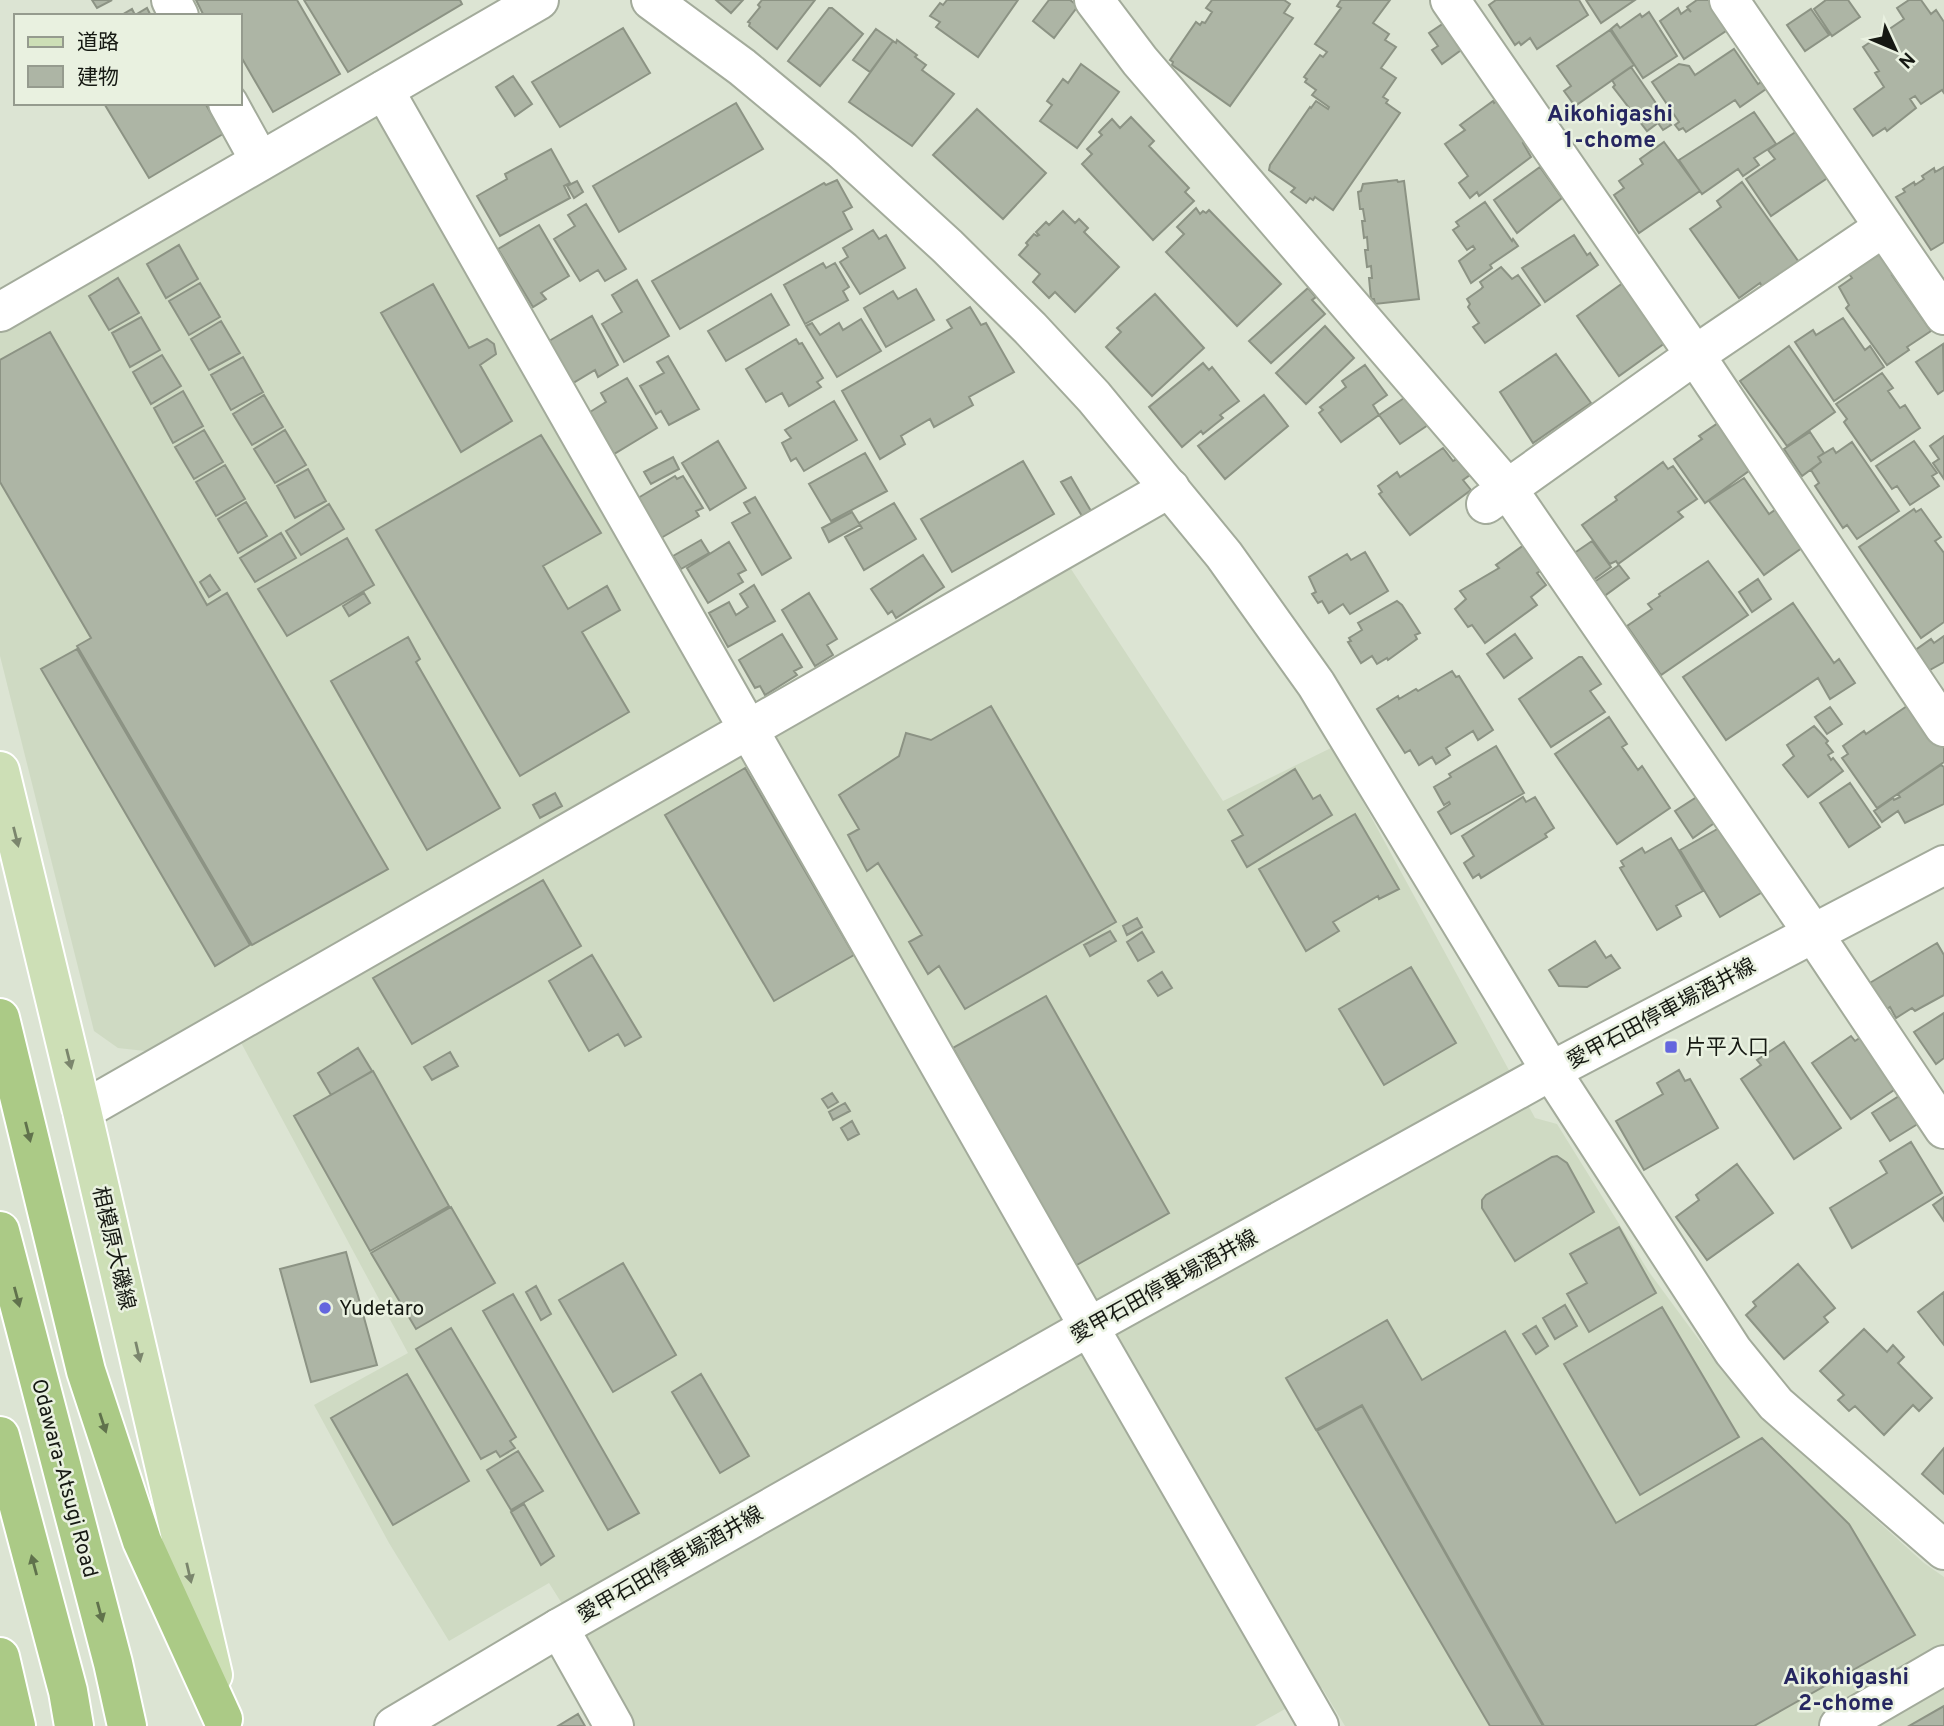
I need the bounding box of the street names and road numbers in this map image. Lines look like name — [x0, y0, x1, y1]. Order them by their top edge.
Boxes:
street label: 愛甲石田停車場酒井線 — [1563, 953, 1761, 1076]
street label: 相模原大磯線 — [85, 1184, 140, 1313]
street label: 愛甲石田停車場酒井線 — [1066, 1225, 1263, 1350]
street label: Odawara-Atsugi Road — [24, 1376, 103, 1581]
street label: 愛甲石田停車場酒井線 — [573, 1501, 768, 1629]

